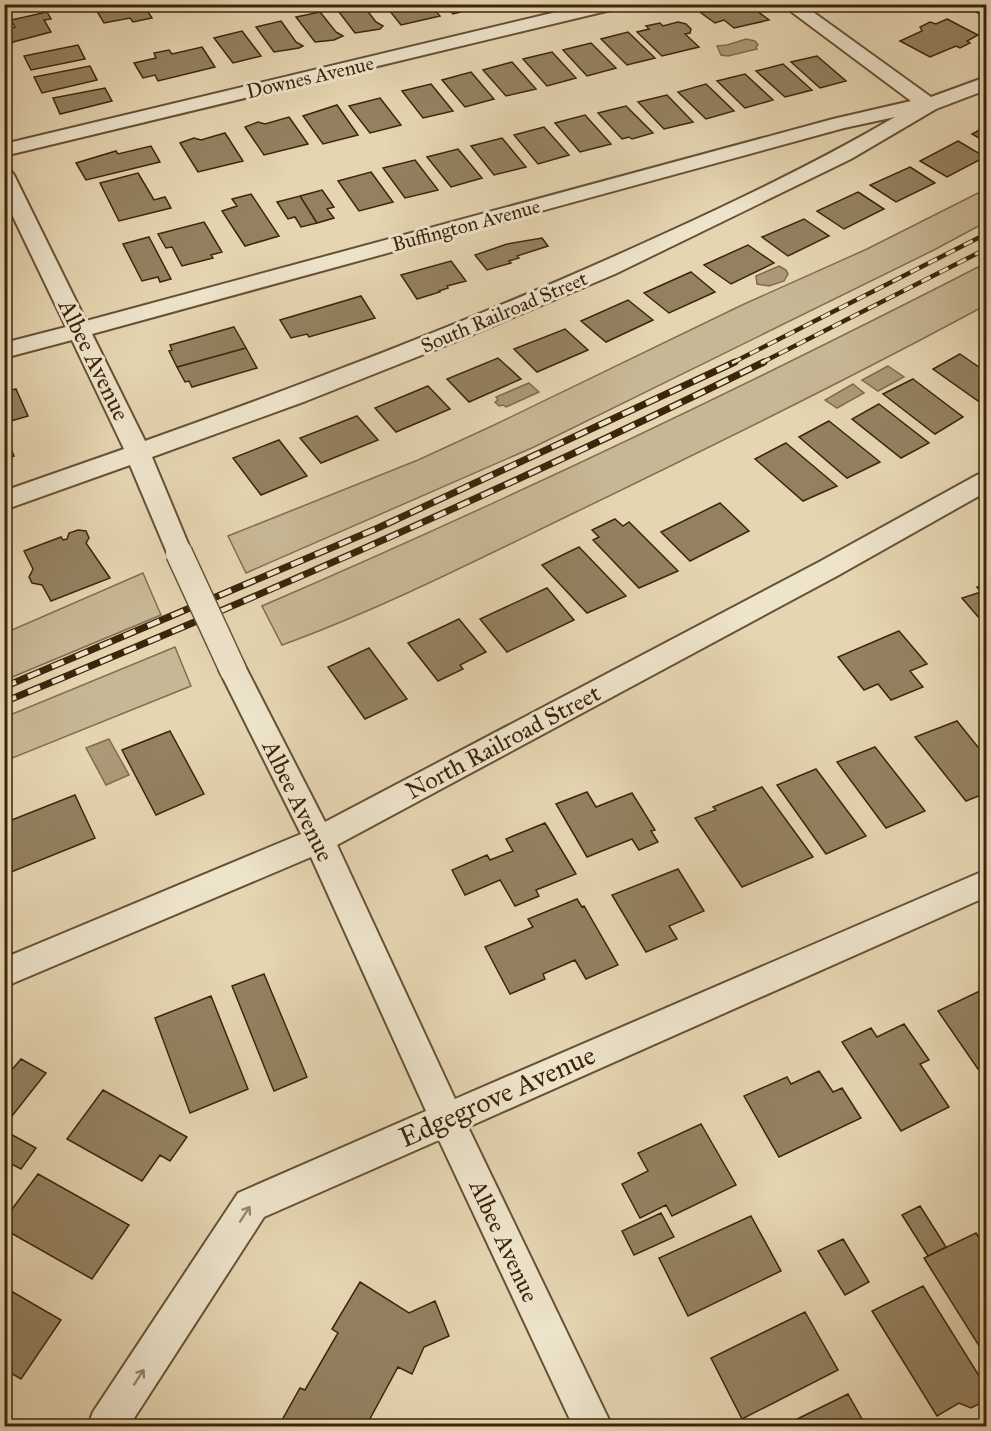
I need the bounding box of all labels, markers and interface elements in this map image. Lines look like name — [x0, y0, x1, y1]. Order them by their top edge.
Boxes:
street label: Downes Avenue — [244, 51, 376, 103]
street label: Buffington Avenue — [389, 194, 543, 257]
street label: South Railroad Street — [417, 266, 591, 358]
street label: Albee Avenue — [51, 293, 136, 426]
street label: North Railroad Street — [400, 678, 606, 806]
street label: Albee Avenue — [255, 734, 340, 867]
street label: Edgegrove Avenue — [393, 1037, 601, 1155]
street label: Albee Avenue — [462, 1174, 545, 1307]
one-way arrow — [239, 1206, 251, 1222]
one-way arrow — [133, 1370, 145, 1386]

